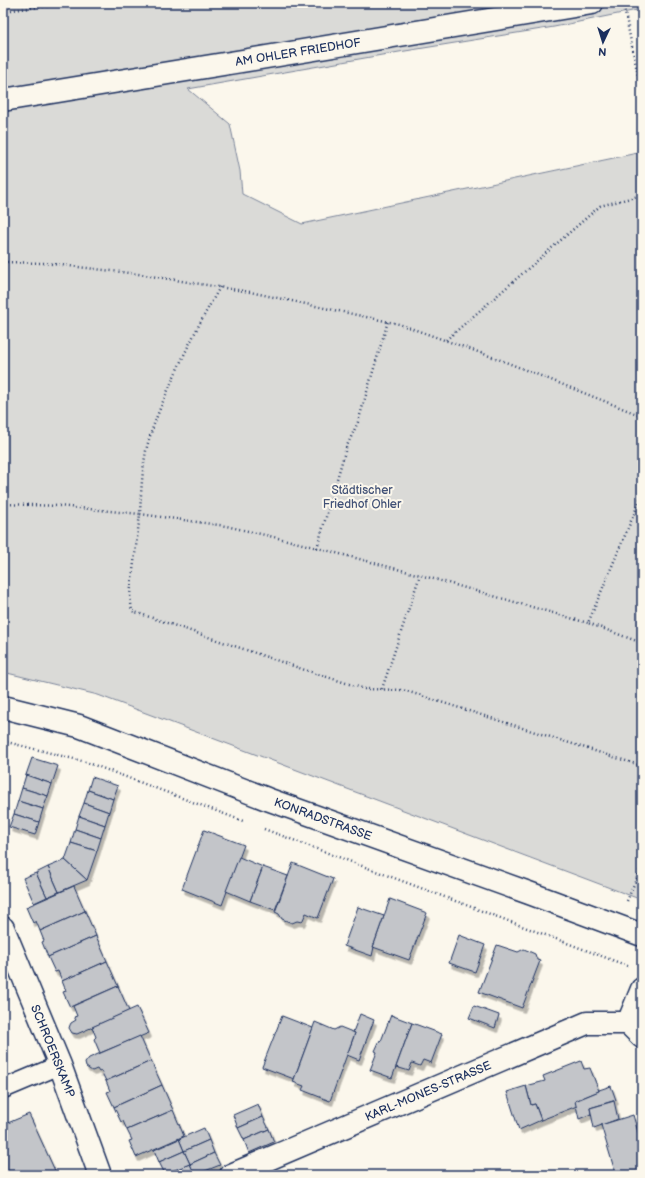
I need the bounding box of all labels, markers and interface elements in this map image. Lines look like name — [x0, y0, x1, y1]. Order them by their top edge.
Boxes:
north arrow — [583, 22, 623, 62]
street label: AM OHLER FRIEDHOF — [234, 35, 363, 70]
text: N — [598, 45, 607, 58]
park label: Städtischer Friedhof Ohler — [323, 483, 402, 512]
street label: KONRADSTRASSE — [272, 795, 374, 844]
street label: SCHROERSKAMP — [27, 1003, 78, 1100]
street label: KARL-MONES-STRASSE — [363, 1058, 494, 1125]

